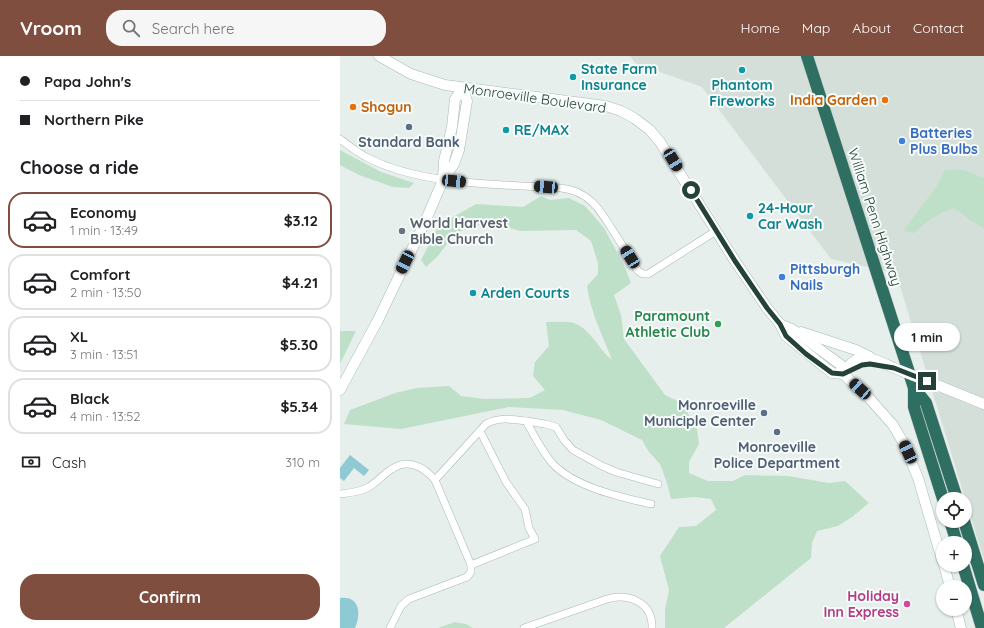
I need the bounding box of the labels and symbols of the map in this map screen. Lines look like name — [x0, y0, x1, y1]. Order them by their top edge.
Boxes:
place label: State Farm Insurance — [581, 60, 657, 94]
marker: Phantom Fireworks — [737, 65, 747, 75]
marker: State Farm Insurance — [568, 72, 578, 82]
place label: Phantom Fireworks — [709, 76, 775, 110]
street label: Monroeville Boulevard — [463, 79, 607, 117]
place label: India Garden — [790, 91, 877, 109]
marker: India Garden — [880, 95, 890, 105]
place label: Shogun — [361, 98, 412, 116]
marker: Shogun — [348, 102, 358, 112]
place label: RE/MAX — [514, 121, 569, 139]
marker: Standard Bank — [404, 122, 414, 132]
place label: Batteries Plus Bulbs — [910, 124, 978, 158]
marker: RE/MAX — [501, 125, 511, 135]
place label: Standard Bank — [358, 133, 460, 151]
marker: Batteries Plus Bulbs — [897, 136, 907, 146]
street label: William Penn Highway — [844, 146, 906, 288]
car — [662, 147, 684, 173]
car — [442, 174, 466, 188]
car — [534, 180, 558, 194]
route start — [682, 181, 700, 199]
place label: 24-Hour Car Wash — [758, 199, 822, 233]
marker: 24-Hour Car Wash — [745, 211, 755, 221]
place label: World Harvest Bible Church — [410, 214, 509, 248]
marker: World Harvest Bible Church — [397, 226, 407, 236]
car — [619, 244, 641, 270]
car — [394, 249, 416, 275]
place label: Pittsburgh Nails — [790, 260, 860, 294]
marker: Pittsburgh Nails — [777, 272, 787, 282]
place label: Arden Courts — [481, 284, 570, 302]
marker: Arden Courts — [468, 288, 478, 298]
place label: Paramount Athletic Club — [626, 307, 710, 341]
marker: Paramount Athletic Club — [713, 319, 723, 329]
callout: 1 min — [894, 323, 960, 351]
route end — [918, 372, 936, 390]
car — [847, 377, 873, 401]
place label: Monroeville Municiple Center — [644, 396, 756, 430]
marker: Monroeville Municiple Center — [759, 408, 769, 418]
marker: Monroeville Police Department — [772, 427, 782, 437]
place label: Monroeville Police Department — [714, 438, 841, 472]
car — [897, 439, 919, 465]
place label: Holiday Inn Express — [823, 587, 899, 621]
marker: Holiday Inn Express — [902, 599, 912, 609]

